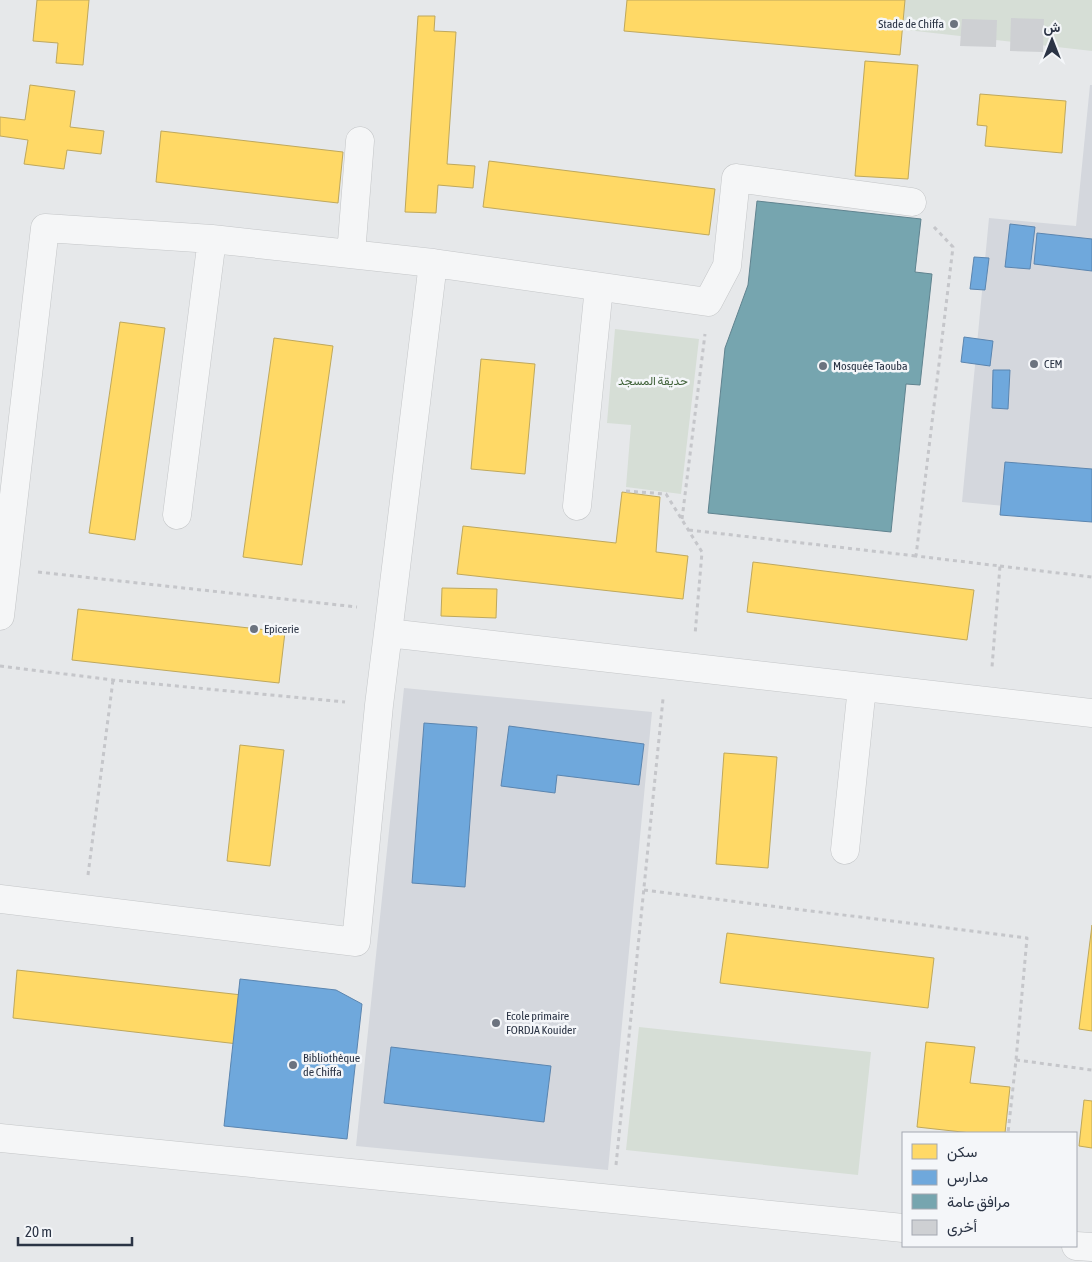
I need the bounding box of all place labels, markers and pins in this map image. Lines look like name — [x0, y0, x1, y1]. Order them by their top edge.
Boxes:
place label: Stade de Chiffa — [878, 17, 944, 31]
marker: Stade de Chiffa — [948, 18, 960, 30]
place label: CEM — [1044, 357, 1063, 371]
marker: CEM — [1028, 358, 1040, 370]
place label: Mosquée Taouba — [833, 359, 908, 373]
marker: Mosquée Taouba — [817, 360, 829, 372]
place label: Epicerie — [264, 622, 299, 636]
marker: Epicerie — [248, 623, 260, 635]
place label: Ecole primaire FORDJA Kouider — [506, 1009, 577, 1037]
marker: Ecole primaire FORDJA Kouider — [490, 1017, 502, 1029]
place label: Bibliothèque de Chiffa — [303, 1051, 360, 1079]
marker: Bibliothèque de Chiffa — [287, 1059, 299, 1071]

